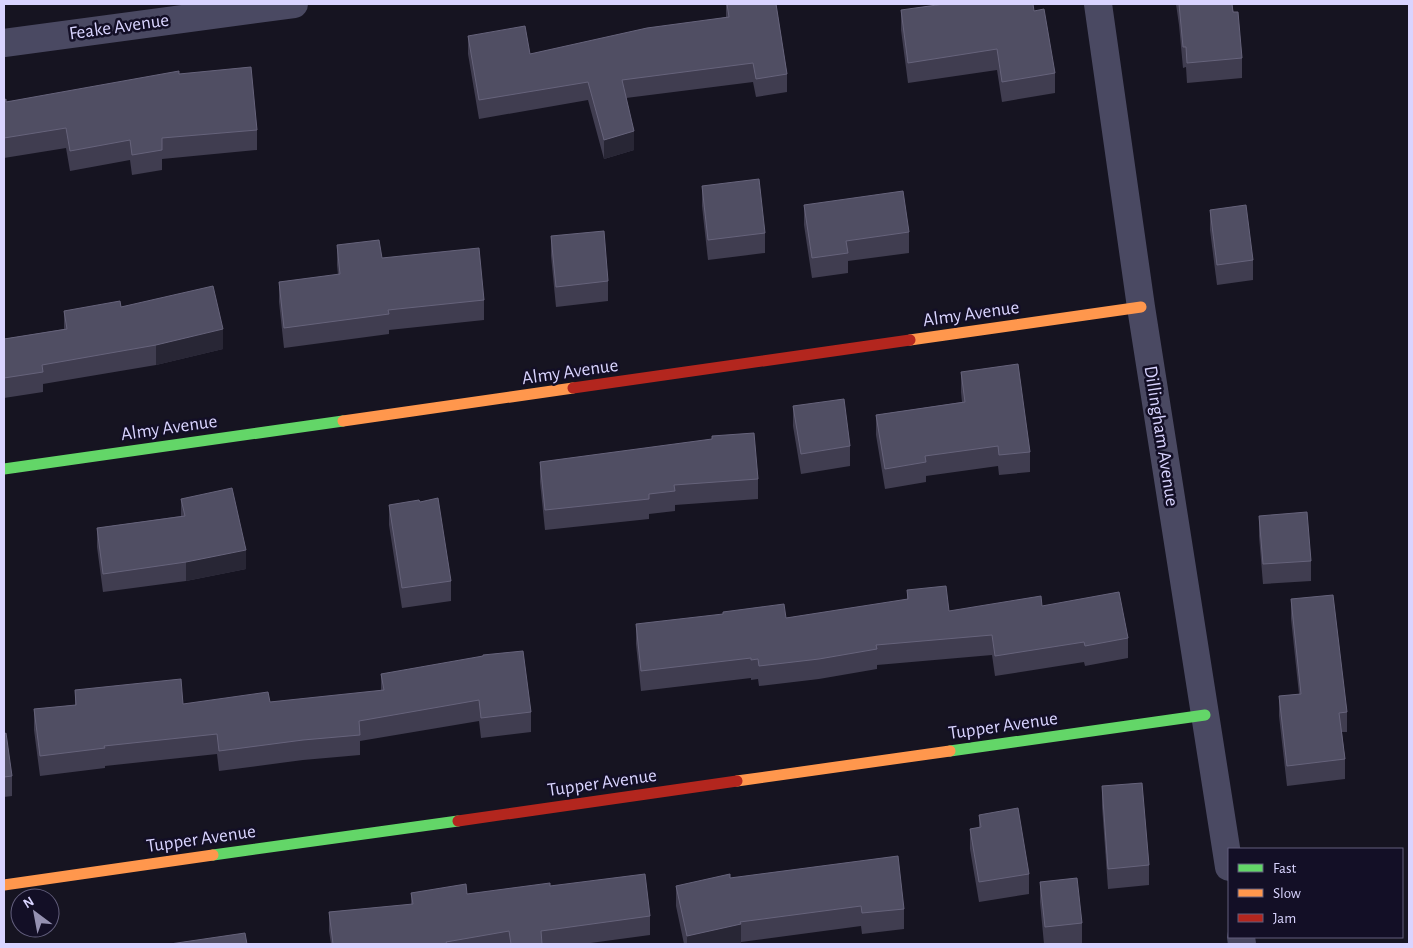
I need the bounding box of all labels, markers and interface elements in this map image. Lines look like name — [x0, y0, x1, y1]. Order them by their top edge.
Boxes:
street label: Feake Avenue — [68, 11, 170, 43]
street label: Almy Avenue — [922, 298, 1020, 330]
street label: Almy Avenue — [521, 356, 619, 388]
street label: Dillingham Avenue — [1141, 364, 1181, 508]
street label: Almy Avenue — [120, 412, 218, 444]
street label: Tupper Avenue — [947, 709, 1059, 743]
street label: Tupper Avenue — [546, 766, 658, 800]
street label: Tupper Avenue — [145, 822, 257, 856]
legend — [1228, 848, 1403, 938]
text: Fast — [1273, 861, 1297, 876]
text: Slow — [1273, 886, 1301, 901]
north arrow — [10, 888, 60, 938]
text: N — [21, 894, 36, 911]
text: Jam — [1273, 911, 1296, 926]

